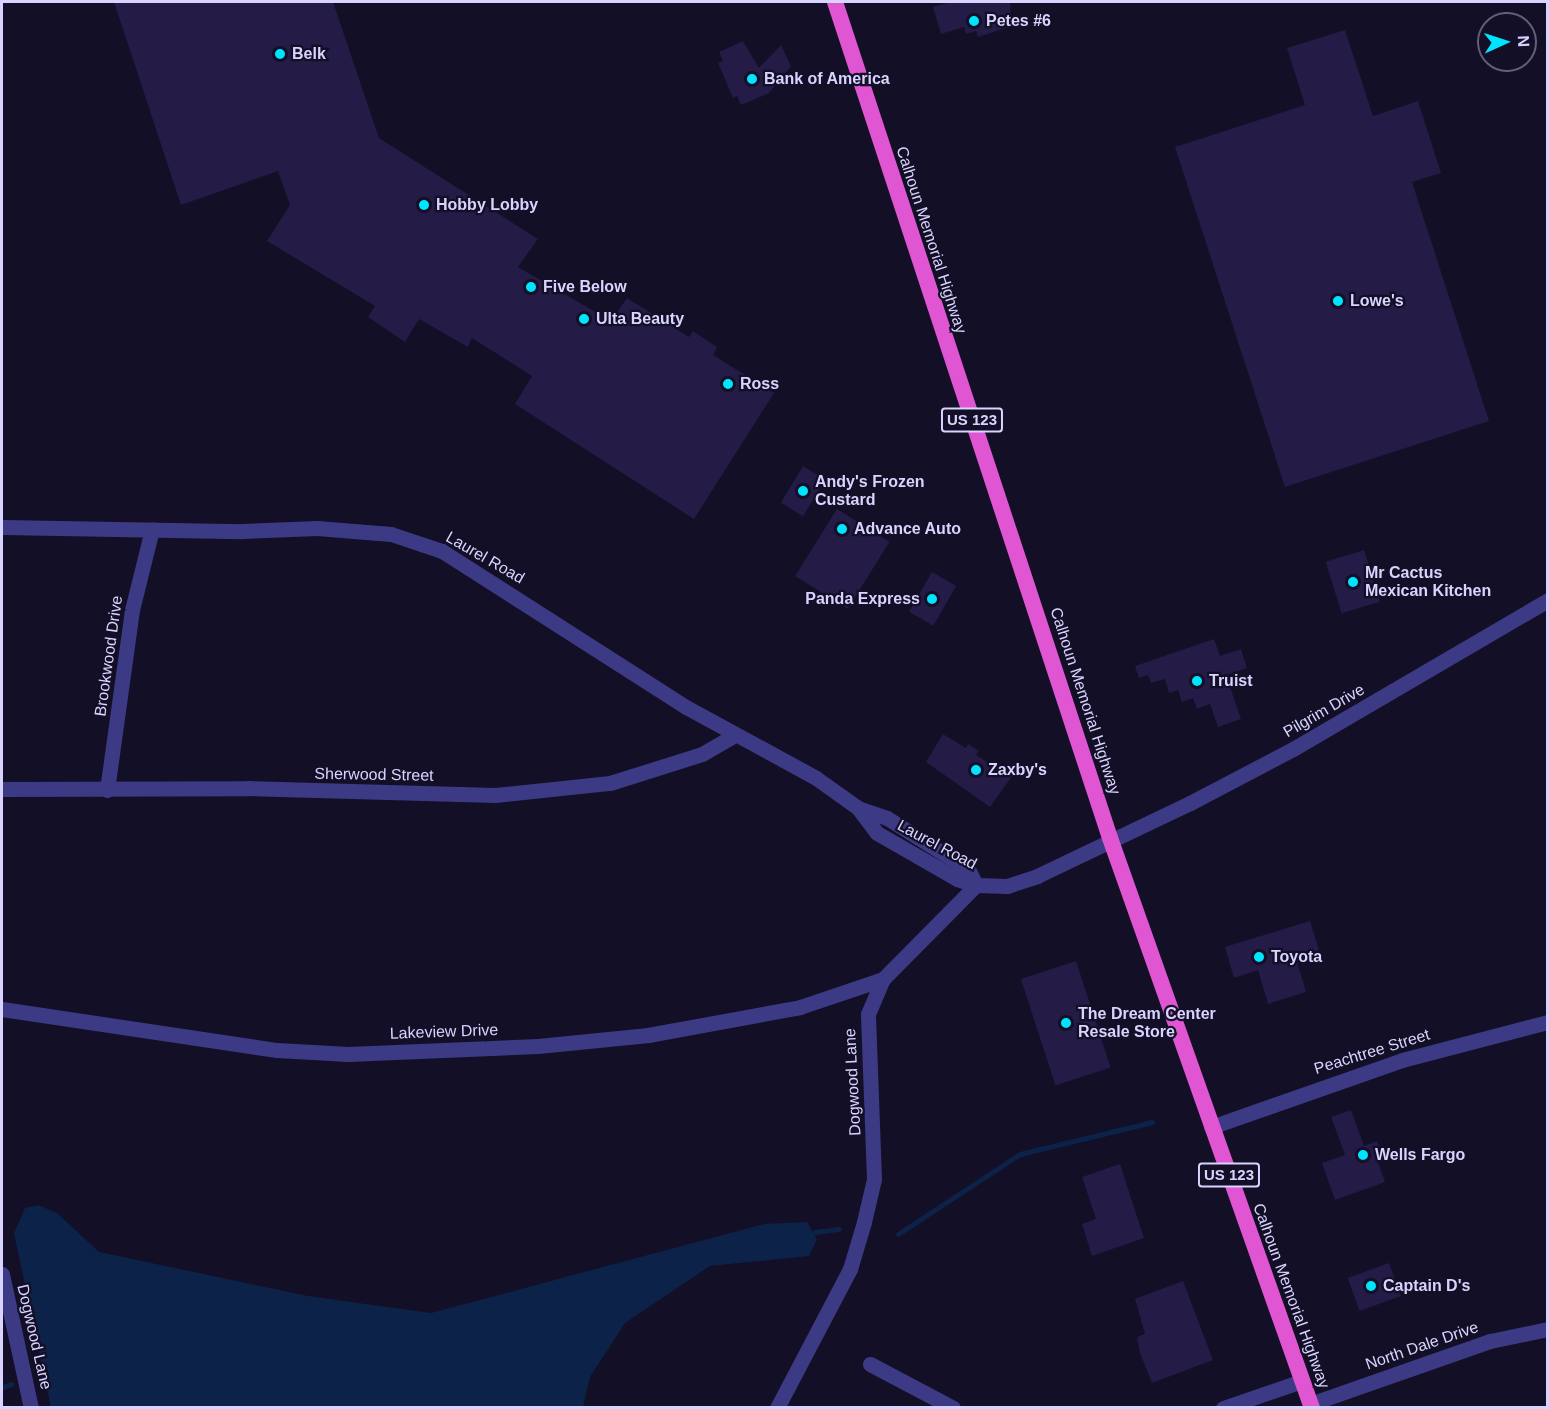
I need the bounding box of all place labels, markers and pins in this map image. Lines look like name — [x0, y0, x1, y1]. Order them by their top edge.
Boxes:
place label: Petes #6 — [986, 11, 1051, 31]
marker: Petes #6 — [967, 14, 981, 28]
place label: Belk — [292, 44, 326, 64]
marker: Belk — [273, 47, 287, 61]
place label: Bank of America — [764, 69, 890, 89]
marker: Bank of America — [745, 72, 759, 86]
place label: Hobby Lobby — [436, 195, 538, 215]
marker: Hobby Lobby — [417, 198, 431, 212]
place label: Five Below — [543, 277, 627, 297]
marker: Five Below — [524, 280, 538, 294]
place label: Lowe's — [1350, 291, 1404, 311]
marker: Lowe's — [1331, 294, 1345, 308]
place label: Ulta Beauty — [596, 309, 684, 329]
marker: Ulta Beauty — [577, 312, 591, 326]
place label: Ross — [740, 374, 779, 394]
marker: Ross — [721, 377, 735, 391]
place label: Andy's Frozen Custard — [815, 472, 925, 510]
marker: Andy's Frozen Custard — [796, 484, 810, 498]
place label: Advance Auto — [854, 519, 962, 539]
marker: Advance Auto — [835, 522, 849, 536]
place label: Mr Cactus Mexican Kitchen — [1365, 563, 1491, 601]
marker: Mr Cactus Mexican Kitchen — [1346, 575, 1360, 589]
place label: Panda Express — [805, 589, 920, 609]
marker: Panda Express — [925, 592, 939, 606]
place label: Truist — [1209, 671, 1253, 691]
marker: Truist — [1190, 674, 1204, 688]
place label: Zaxby's — [988, 760, 1047, 780]
marker: Zaxby's — [969, 763, 983, 777]
place label: Toyota — [1271, 947, 1322, 967]
marker: Toyota — [1252, 950, 1266, 964]
place label: The Dream Center Resale Store — [1078, 1004, 1216, 1042]
marker: The Dream Center Resale Store — [1059, 1016, 1073, 1030]
place label: Wells Fargo — [1375, 1145, 1465, 1165]
marker: Wells Fargo — [1356, 1148, 1370, 1162]
place label: Captain D's — [1383, 1276, 1470, 1296]
marker: Captain D's — [1364, 1279, 1378, 1293]

